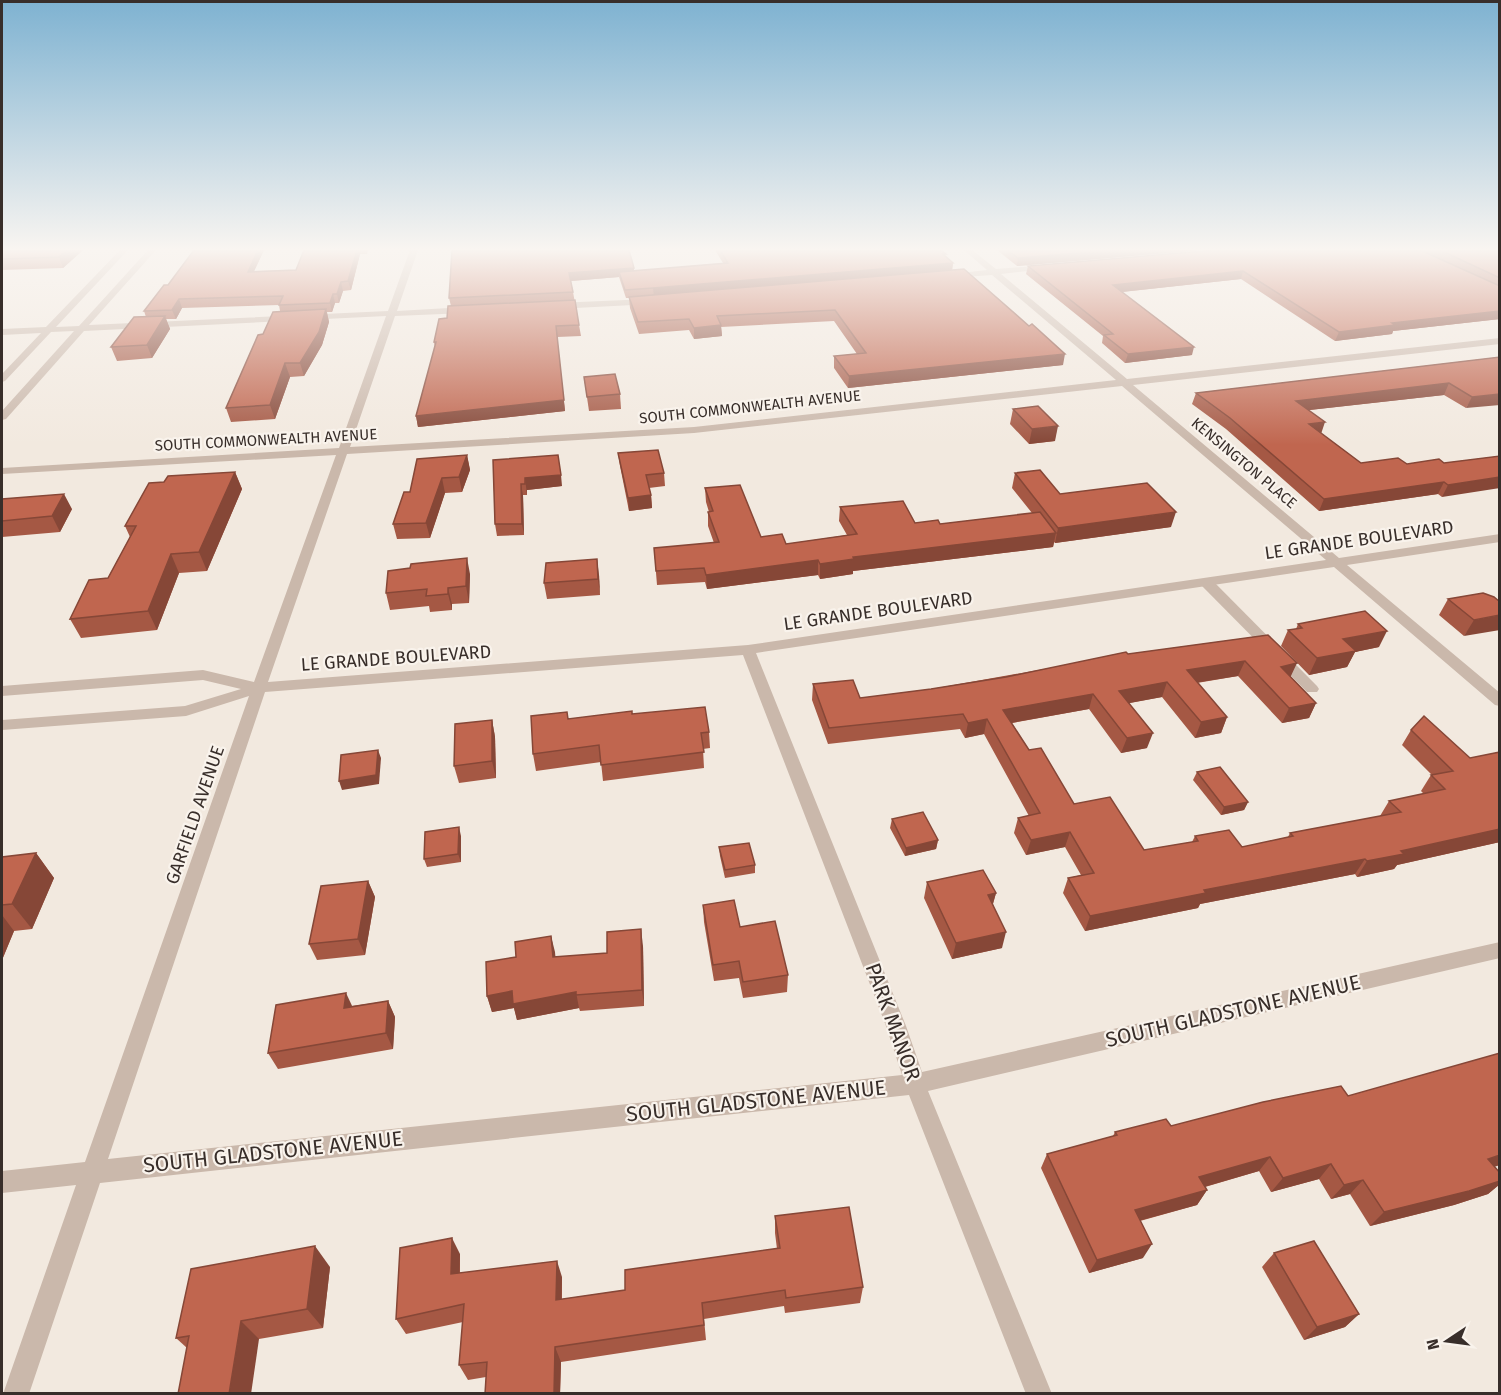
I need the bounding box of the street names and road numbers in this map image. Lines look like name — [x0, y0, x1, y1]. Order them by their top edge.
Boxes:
street label: SOUTH COMMONWEALTH AVENUE — [638, 386, 862, 428]
street label: KENSINGTON PLACE — [1188, 414, 1300, 512]
street label: SOUTH COMMONWEALTH AVENUE — [154, 425, 378, 455]
street label: LE GRANDE BOULEVARD — [1263, 516, 1455, 564]
street label: LE GRANDE BOULEVARD — [782, 587, 974, 635]
street label: LE GRANDE BOULEVARD — [300, 640, 492, 676]
street label: GARFIELD AVENUE — [161, 743, 229, 887]
street label: PARK MANOR — [860, 959, 926, 1085]
street label: SOUTH GLADSTONE AVENUE — [1103, 969, 1363, 1053]
street label: SOUTH GLADSTONE AVENUE — [625, 1074, 887, 1128]
street label: SOUTH GLADSTONE AVENUE — [142, 1125, 404, 1179]

